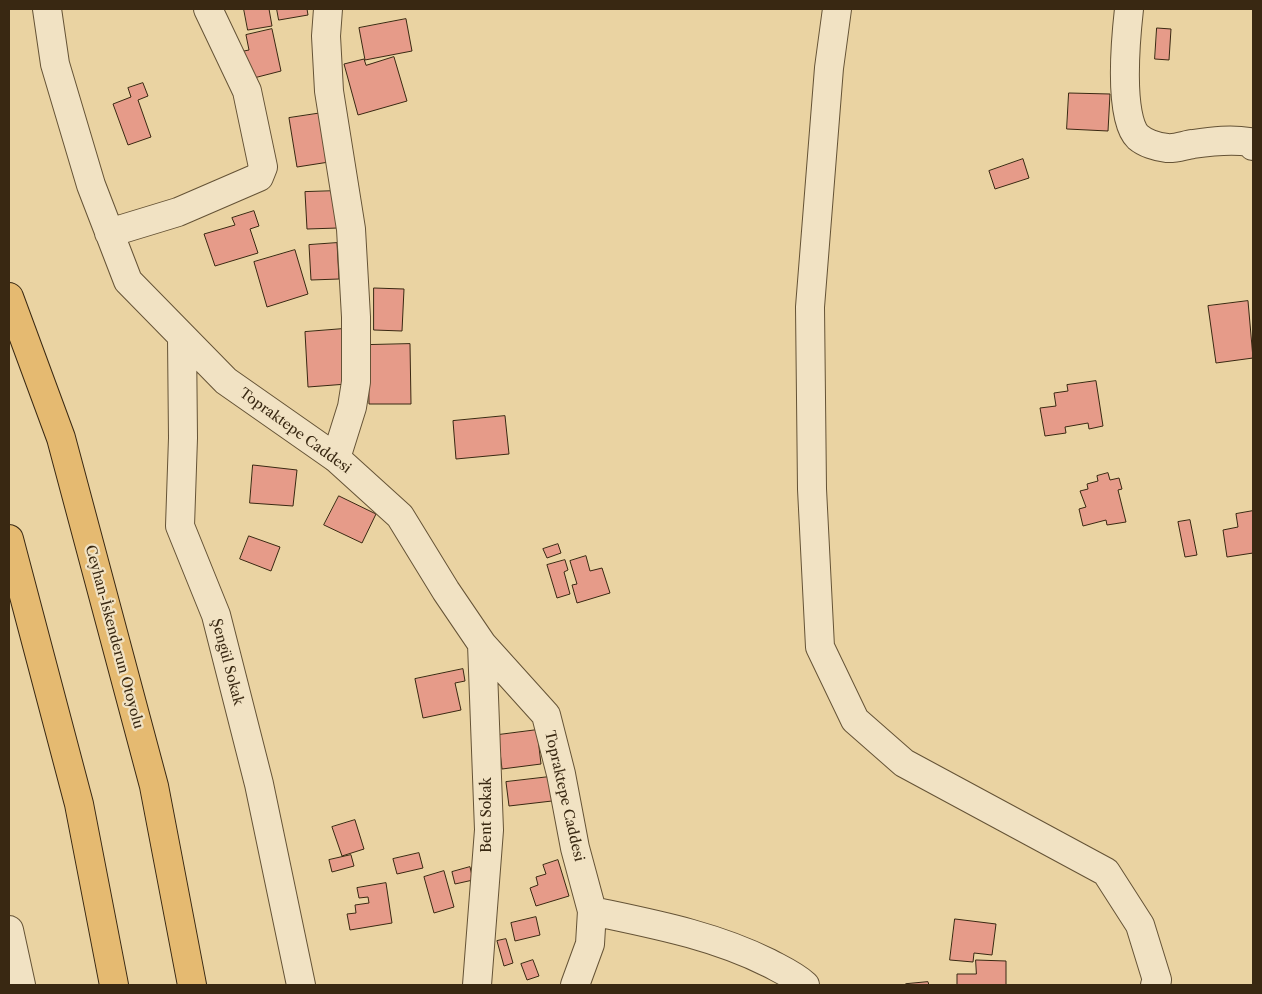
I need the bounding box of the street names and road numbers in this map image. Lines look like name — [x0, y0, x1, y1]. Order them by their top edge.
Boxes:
street label: Topraktepe Caddesi — [236, 385, 354, 477]
street label: Ceyhan-İskenderun Otoyolu — [81, 543, 147, 731]
street label: Şengül Sokak — [207, 617, 247, 707]
street label: Topraktepe Caddesi — [541, 729, 587, 863]
street label: Bent Sokak — [479, 777, 495, 853]

